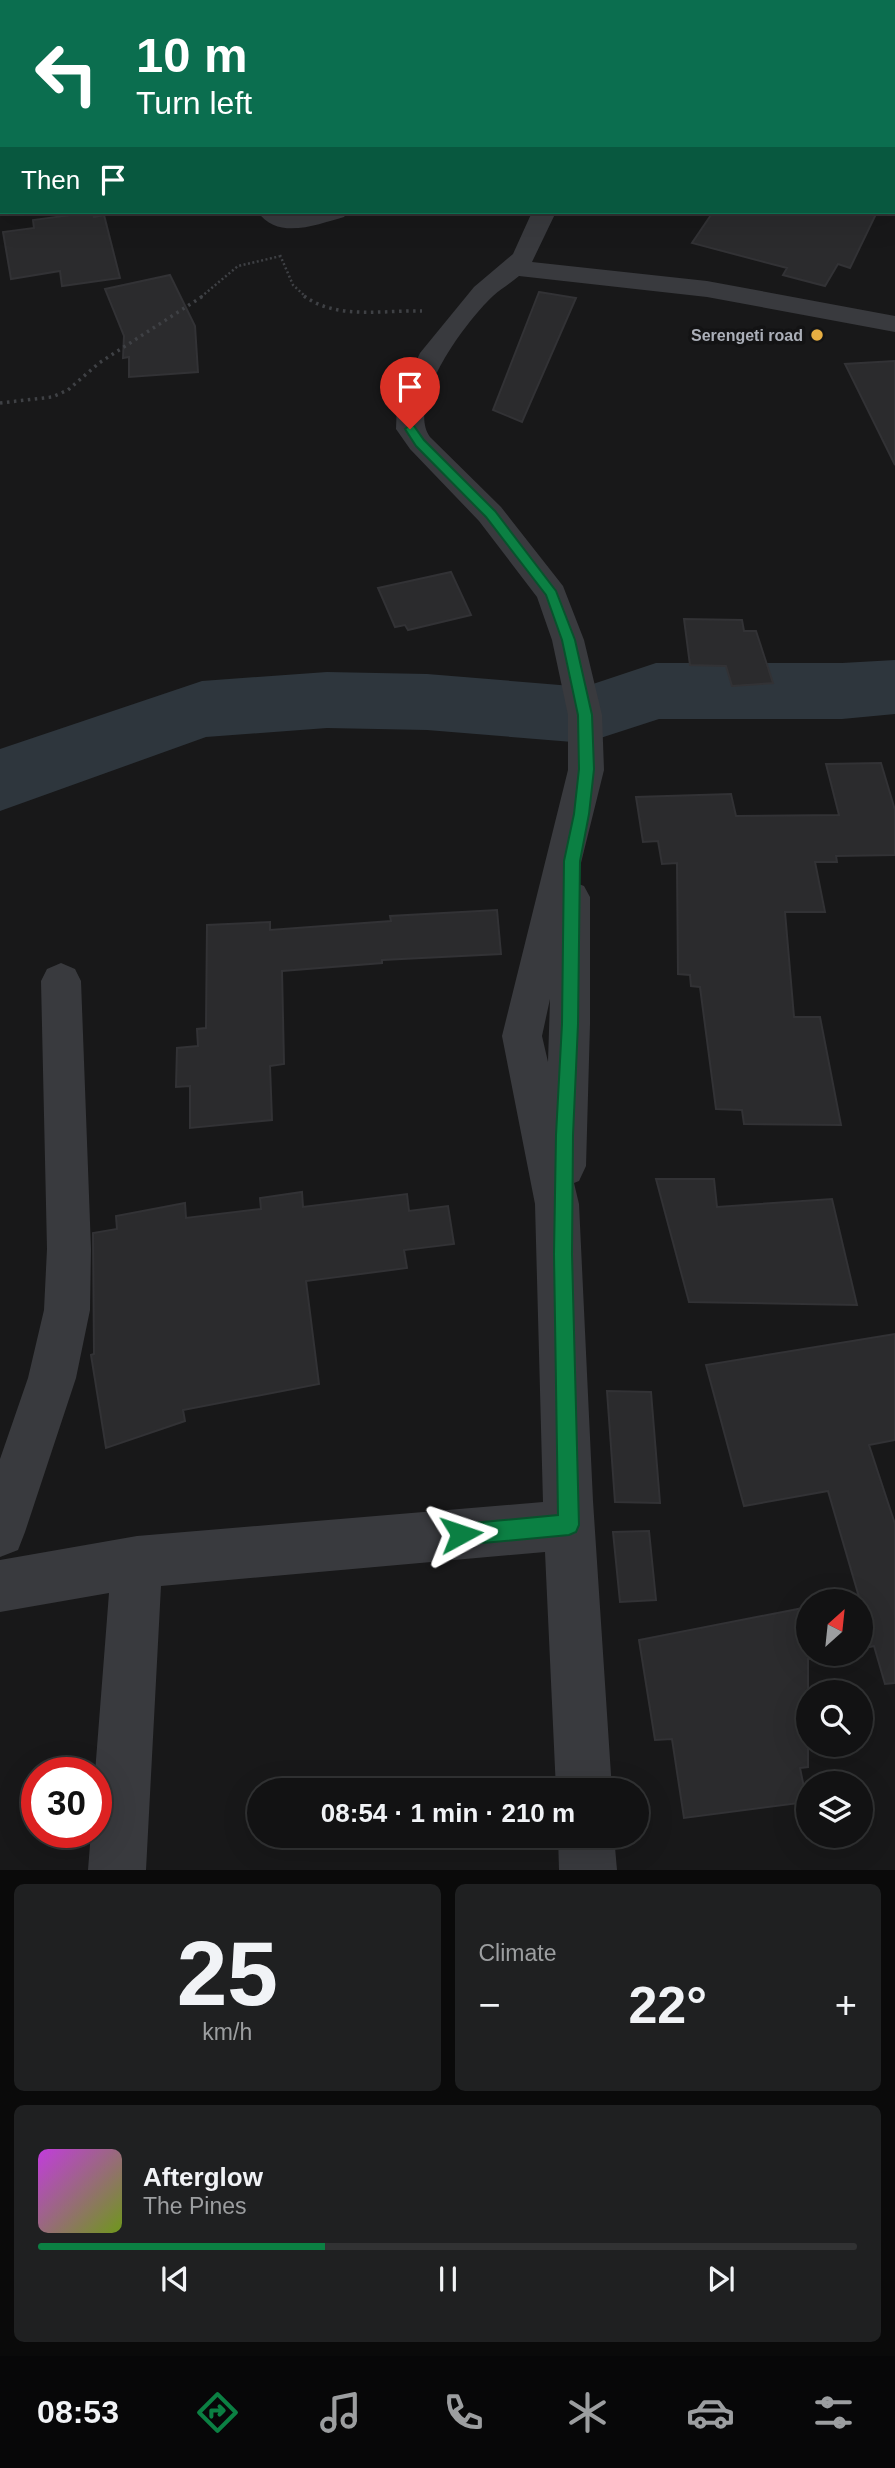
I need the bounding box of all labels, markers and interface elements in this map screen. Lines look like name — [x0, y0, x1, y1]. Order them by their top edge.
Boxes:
icon: left — [21, 28, 112, 119]
text: 10 m — [136, 28, 248, 82]
text: Turn left — [136, 85, 252, 121]
icon: arrive — [94, 161, 132, 199]
text: Then — [21, 165, 80, 195]
place label: Serengeti road — [691, 327, 803, 344]
marker: Serengeti road — [809, 327, 825, 343]
pin — [380, 357, 440, 429]
icon: arrive — [391, 368, 429, 406]
position arrow — [424, 1497, 498, 1571]
north arrow — [796, 1589, 873, 1666]
map controls — [796, 1589, 873, 1848]
button: search — [796, 1680, 873, 1757]
speed limit sign: 30 — [21, 1757, 112, 1848]
button: layers — [796, 1771, 873, 1848]
text: 08:54 · 1 min · 210 m — [321, 1798, 575, 1828]
text: 25 — [177, 1923, 278, 2024]
text: Climate — [479, 1940, 556, 1966]
text: 22° — [628, 1976, 707, 2034]
text: − — [479, 1984, 501, 2026]
text: + — [835, 1984, 857, 2026]
text: km/h — [202, 2019, 252, 2045]
text: Afterglow — [143, 2162, 263, 2192]
text: The Pines — [143, 2193, 247, 2219]
icon: previous — [156, 2260, 194, 2298]
icon: pause — [429, 2260, 467, 2298]
icon: next — [702, 2260, 740, 2298]
icon: directions — [193, 2388, 242, 2437]
icon: music — [316, 2388, 365, 2437]
icon: phone — [439, 2388, 488, 2437]
icon: climate — [563, 2388, 612, 2437]
icon: car — [686, 2388, 735, 2437]
icon: filters — [809, 2388, 858, 2437]
text: 08:53 — [37, 2394, 119, 2430]

